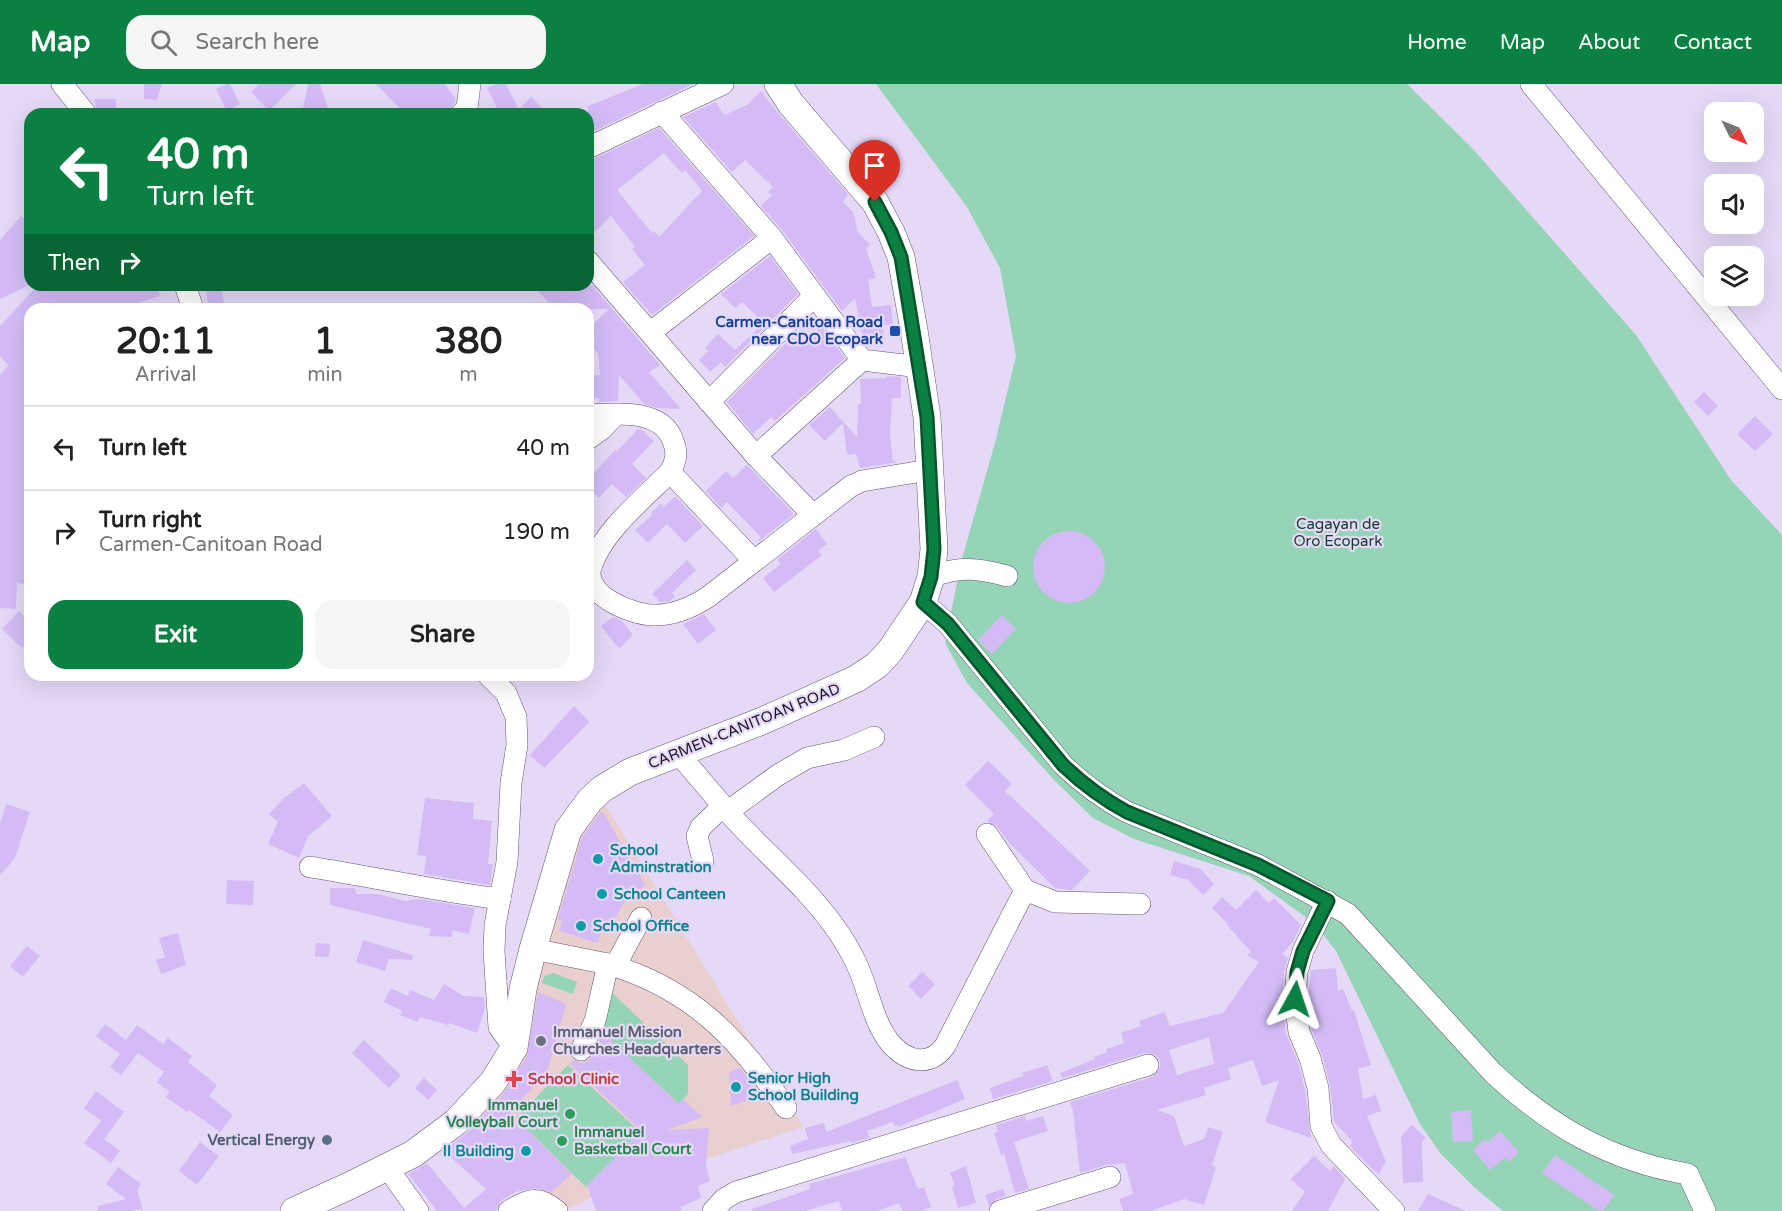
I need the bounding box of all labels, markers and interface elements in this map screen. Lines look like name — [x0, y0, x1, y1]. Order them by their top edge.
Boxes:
search box — [126, 15, 546, 69]
text: Map — [30, 25, 90, 59]
icon: search — [147, 26, 180, 59]
text: Search here — [195, 29, 319, 55]
text: Home — [1407, 30, 1467, 55]
text: Map — [1500, 30, 1545, 55]
text: About — [1578, 30, 1640, 55]
text: Contact — [1673, 30, 1752, 55]
north arrow — [1704, 102, 1764, 162]
map controls — [1704, 102, 1764, 306]
text: 40 m — [147, 129, 249, 180]
icon: left — [48, 132, 126, 210]
pin — [849, 140, 900, 202]
icon: arrive — [858, 149, 891, 182]
button: sound — [1704, 174, 1764, 234]
text: Turn left — [147, 180, 254, 213]
icon: right — [113, 246, 146, 279]
button: layers — [1704, 246, 1764, 306]
text: Then — [48, 250, 101, 276]
place label: Carmen-Canitoan Road near CDO Ecopark — [715, 313, 883, 349]
text: 20:11 — [116, 320, 216, 363]
text: 1 — [314, 320, 336, 363]
text: 380 — [434, 320, 502, 363]
marker: Carmen-Canitoan Road near CDO Ecopark — [888, 324, 902, 338]
text: Arrival — [135, 363, 197, 387]
text: min — [307, 363, 343, 387]
text: m — [459, 363, 478, 387]
icon: left — [48, 432, 81, 465]
text: Turn left — [99, 435, 187, 461]
text: 40 m — [516, 435, 570, 461]
text: Turn right — [99, 507, 201, 533]
park label: Cagayan de Oro Ecopark — [1294, 515, 1382, 550]
icon: right — [48, 516, 81, 549]
text: 190 m — [503, 519, 570, 545]
text: Carmen-Canitoan Road — [99, 533, 323, 557]
button: Exit — [48, 600, 303, 669]
button: Share — [315, 600, 570, 669]
street label: CARMEN-CANITOAN ROAD — [645, 679, 843, 773]
place label: School Adminstration — [610, 841, 712, 876]
marker: School Adminstration — [591, 852, 605, 866]
place label: School Canteen — [614, 885, 726, 903]
marker: School Canteen — [595, 887, 609, 901]
place label: School Office — [593, 917, 690, 935]
marker: School Office — [574, 919, 588, 933]
position arrow — [1263, 967, 1327, 1031]
place label: Immanuel Mission Churches Headquarters — [553, 1023, 721, 1059]
marker: Immanuel Mission Churches Headquarters — [534, 1034, 548, 1048]
place label: Senior High School Building — [748, 1069, 859, 1105]
marker: School Clinic — [505, 1070, 523, 1088]
place label: School Clinic — [528, 1070, 619, 1088]
marker: Senior High School Building — [729, 1080, 743, 1094]
place label: Immanuel Volleyball Court — [446, 1096, 558, 1132]
marker: Immanuel Volleyball Court — [563, 1107, 577, 1121]
place label: Immanuel Basketball Court — [574, 1123, 692, 1158]
place label: Vertical Energy — [208, 1131, 315, 1150]
marker: Vertical Energy — [320, 1133, 334, 1147]
marker: Immanuel Basketball Court — [555, 1134, 569, 1148]
place label: II Building — [443, 1142, 514, 1161]
marker: II Building — [519, 1144, 533, 1158]

